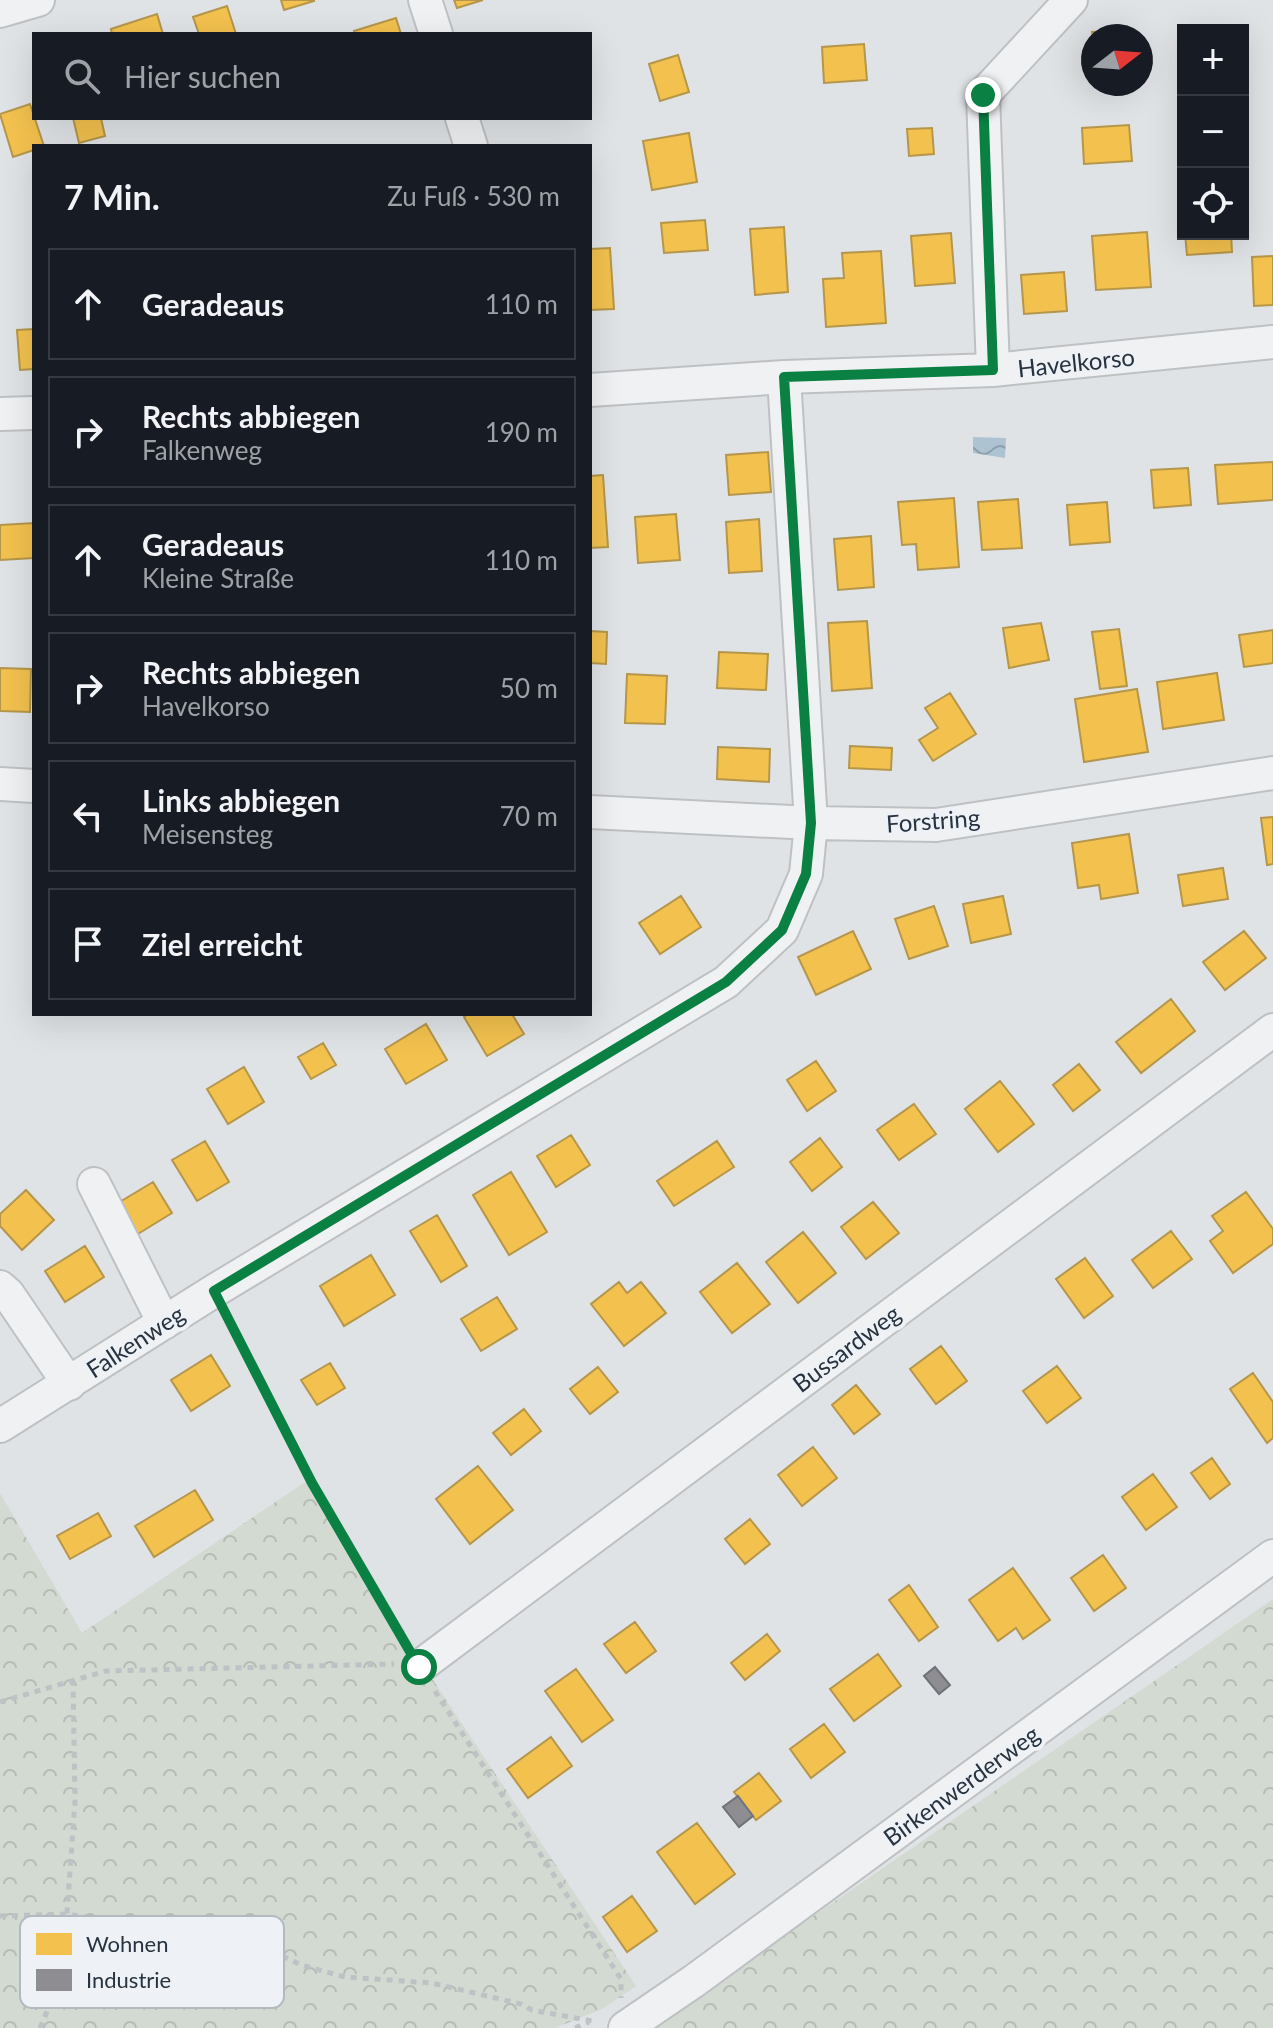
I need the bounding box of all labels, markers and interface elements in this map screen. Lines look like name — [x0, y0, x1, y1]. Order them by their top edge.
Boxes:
north arrow — [1081, 24, 1153, 96]
map controls — [1177, 24, 1249, 240]
button: + — [1177, 24, 1249, 96]
search box — [32, 32, 592, 120]
icon: search — [60, 54, 104, 98]
text: Hier suchen — [124, 58, 281, 94]
route end — [965, 77, 1001, 113]
button: − — [1177, 96, 1249, 168]
button: locate — [1177, 168, 1249, 240]
text: 7 Min. — [64, 176, 160, 217]
text: Zu Fuß · 530 m — [387, 180, 560, 212]
icon: ahead — [66, 282, 110, 326]
text: Geradeaus — [142, 286, 284, 322]
text: 110 m — [485, 288, 558, 320]
street label: Havelkorso — [1016, 341, 1136, 383]
text: Rechts abbiegen — [142, 398, 361, 434]
icon: right — [66, 410, 110, 454]
text: 190 m — [485, 416, 558, 448]
text: Falkenweg — [142, 434, 262, 466]
text: Geradeaus — [142, 526, 284, 562]
icon: ahead — [66, 538, 110, 582]
text: 110 m — [485, 544, 558, 576]
text: Kleine Straße — [142, 562, 294, 594]
text: Rechts abbiegen — [142, 654, 361, 690]
icon: right — [66, 666, 110, 710]
text: 50 m — [500, 672, 558, 704]
text: Havelkorso — [142, 690, 270, 722]
text: Links abbiegen — [142, 782, 340, 818]
icon: left — [66, 794, 110, 838]
text: 70 m — [500, 800, 558, 832]
street label: Forstring — [885, 802, 981, 838]
text: Meisensteg — [142, 818, 273, 850]
icon: arrive — [66, 922, 110, 966]
text: Ziel erreicht — [142, 926, 302, 962]
street label: Bussardweg — [787, 1298, 905, 1398]
street label: Falkenweg — [81, 1299, 189, 1383]
route start — [401, 1649, 437, 1685]
street label: Birkenwerderweg — [877, 1719, 1045, 1851]
legend — [20, 1916, 284, 2008]
text: Wohnen — [86, 1930, 168, 1957]
text: Industrie — [86, 1966, 171, 1993]

